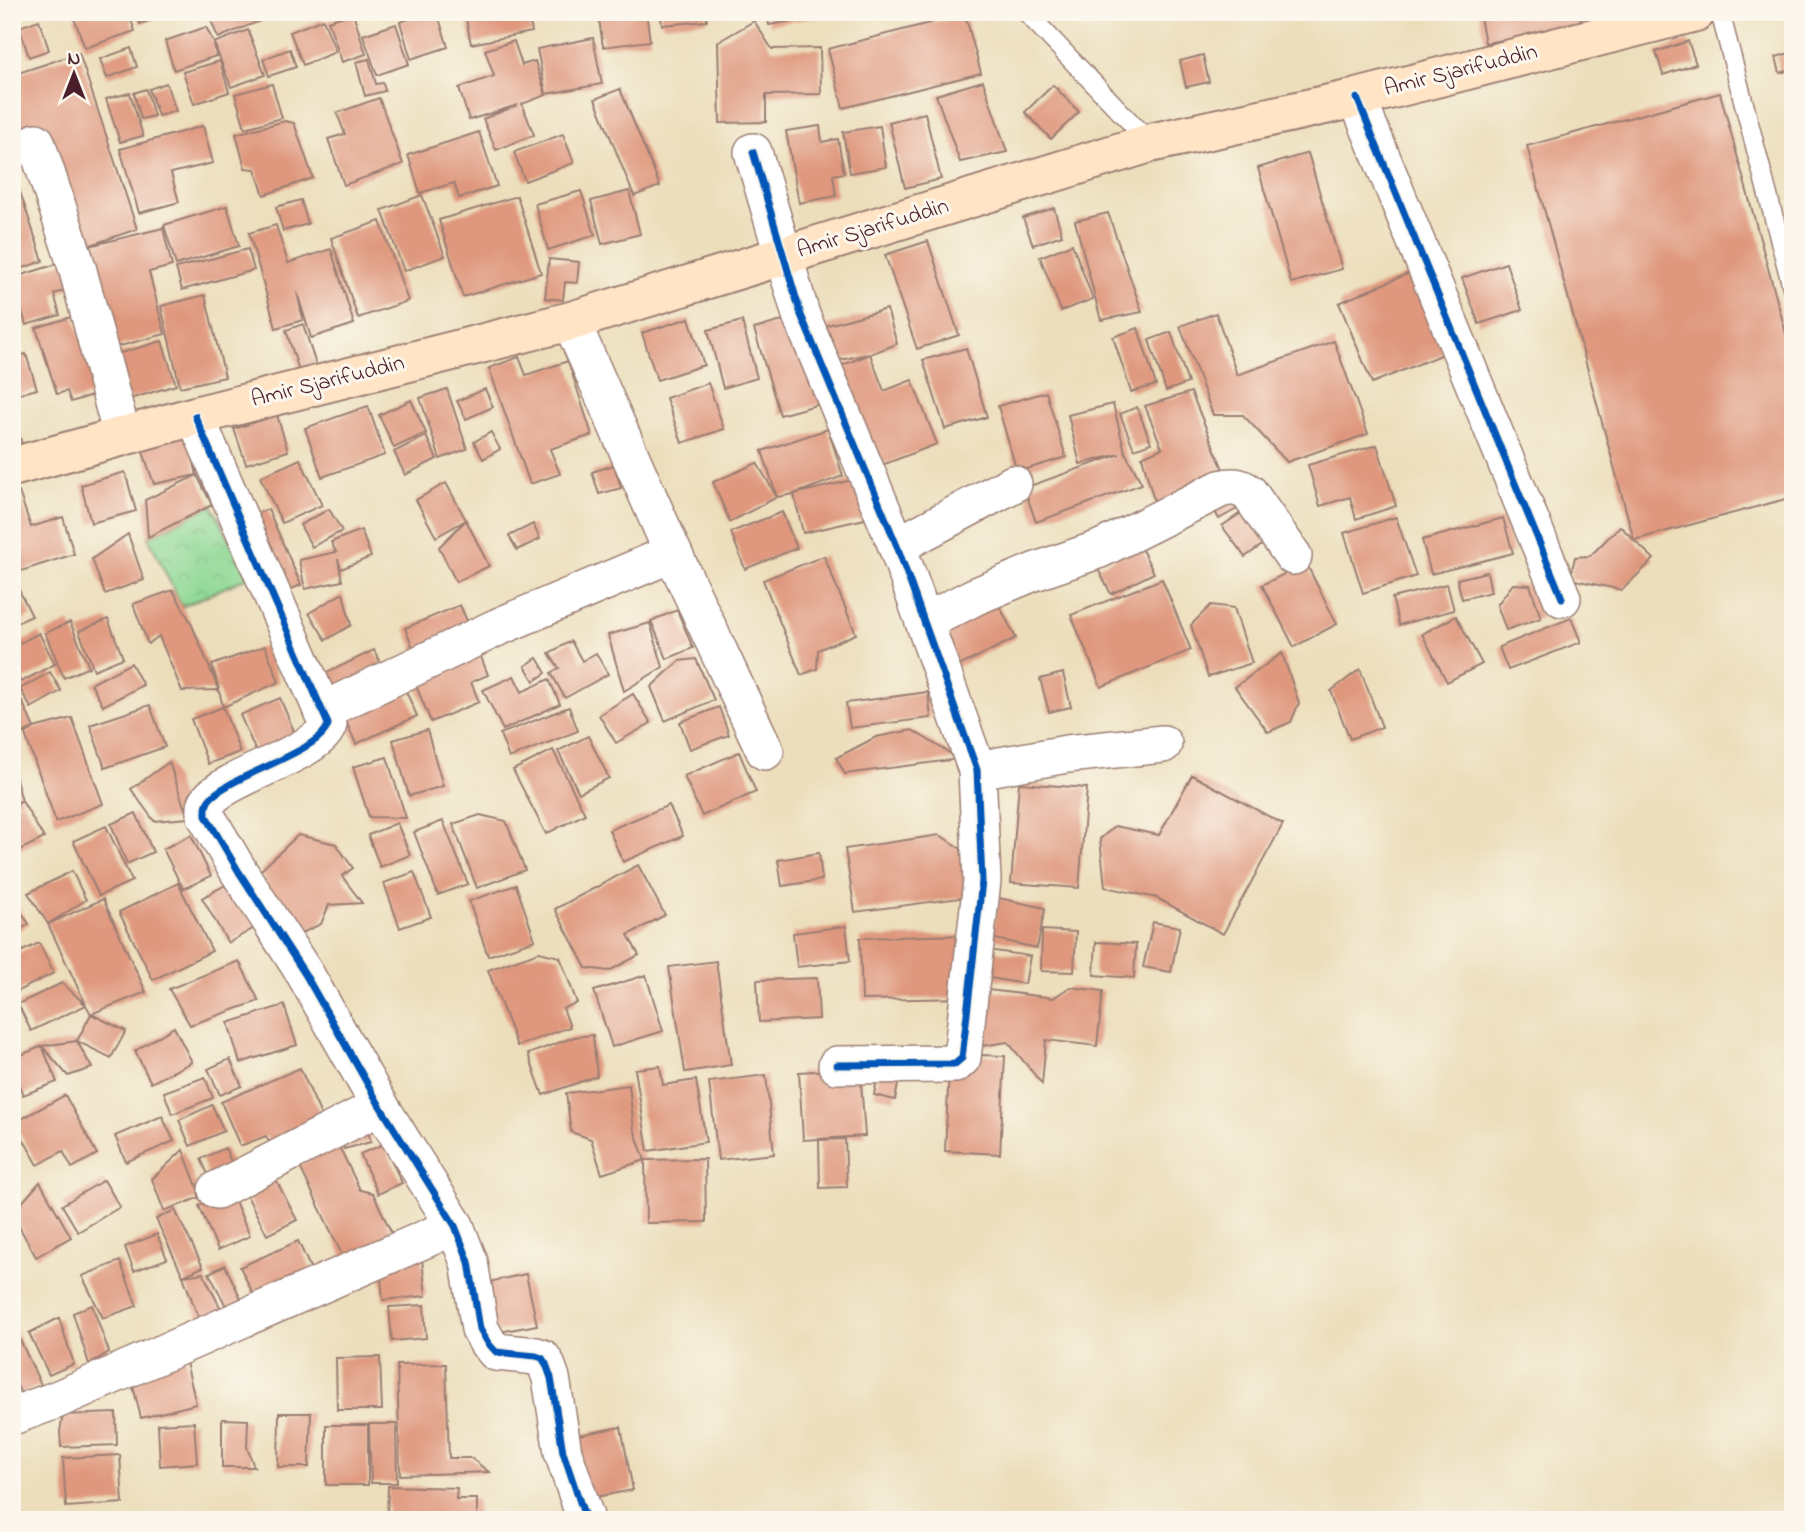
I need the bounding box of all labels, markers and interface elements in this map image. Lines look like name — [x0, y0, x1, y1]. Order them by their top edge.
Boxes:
street label: Amir Sjarifuddin — [1381, 36, 1541, 106]
north arrow — [38, 38, 108, 108]
text: N — [68, 46, 81, 73]
street label: Amir Sjarifuddin — [793, 190, 953, 268]
street label: Amir Sjarifuddin — [248, 347, 408, 417]

